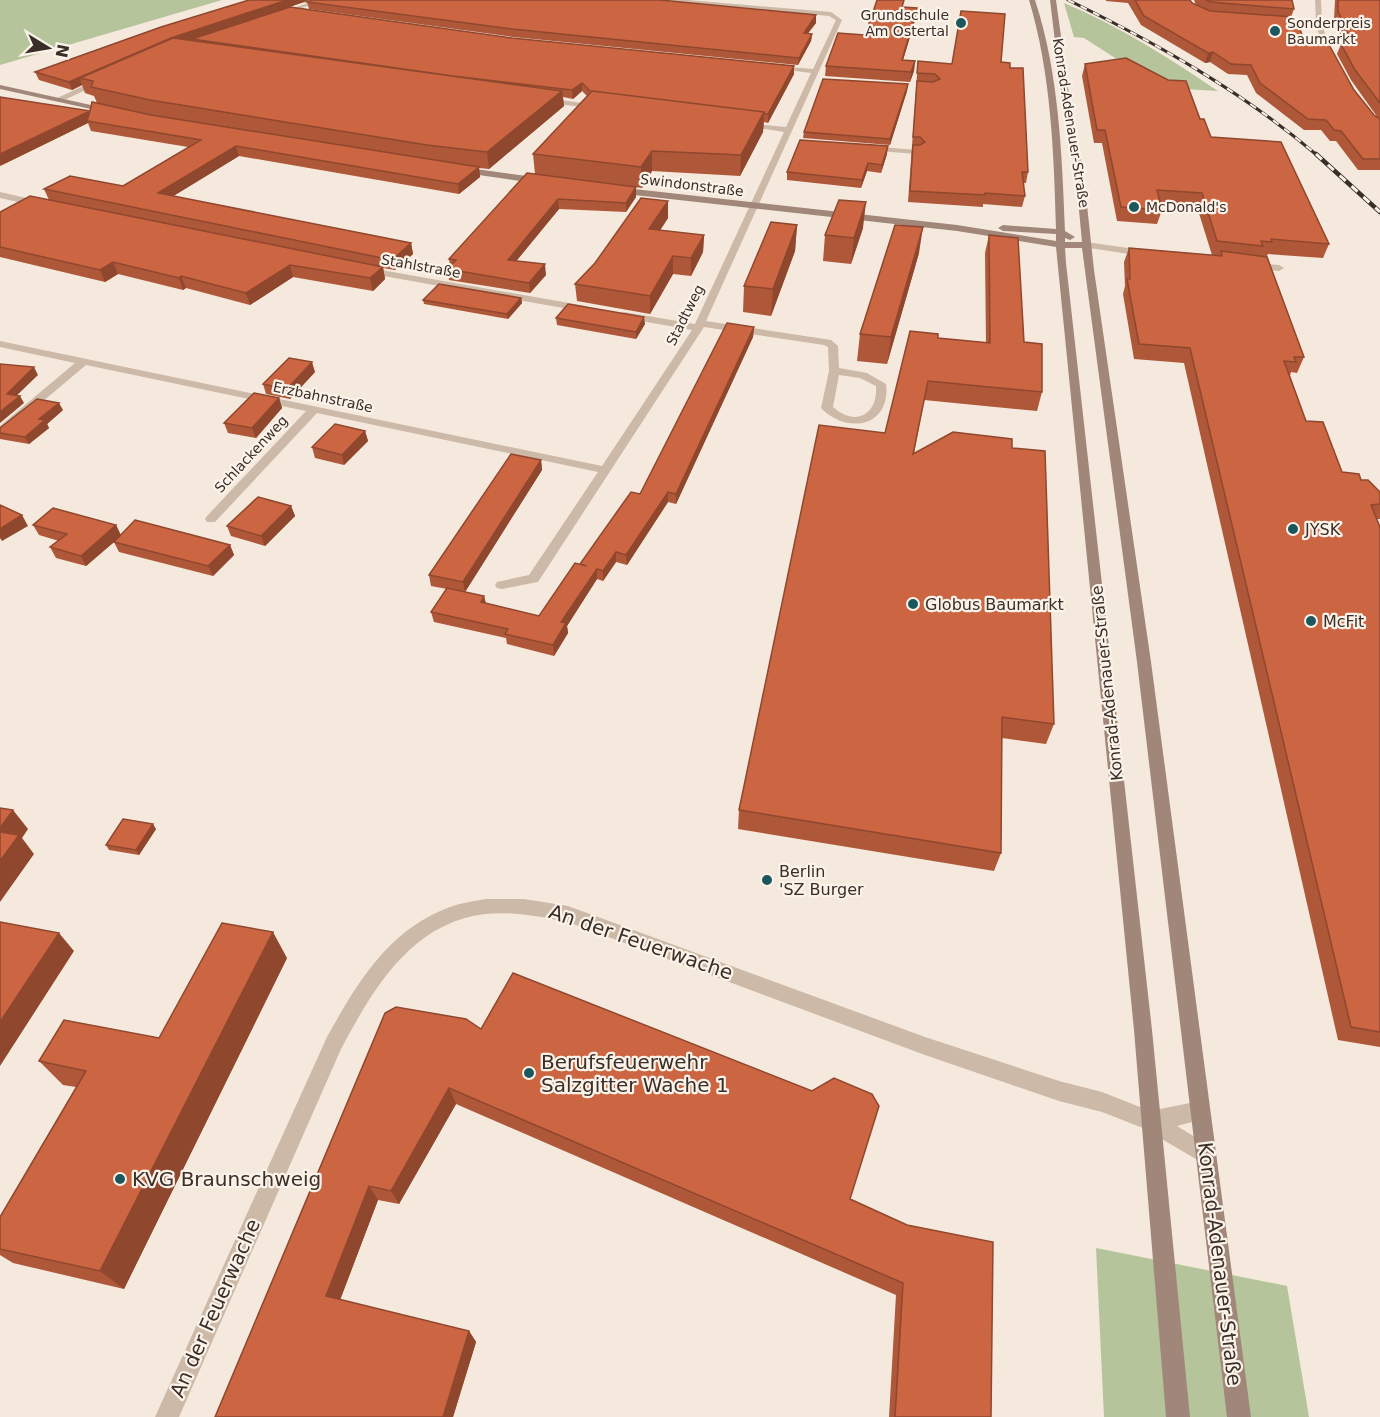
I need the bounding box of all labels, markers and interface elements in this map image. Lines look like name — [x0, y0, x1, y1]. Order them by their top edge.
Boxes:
place label: Grundschule Am Ostertal — [861, 7, 949, 39]
place label: Sonderpreis Baumarkt — [1287, 15, 1371, 47]
marker: Grundschule Am Ostertal — [954, 16, 968, 30]
north arrow — [18, 18, 78, 78]
marker: Sonderpreis Baumarkt — [1268, 24, 1282, 38]
street label: Konrad-Adenauer-Straße — [1050, 37, 1092, 209]
text: N — [52, 42, 73, 59]
street label: Swindonstraße — [639, 171, 745, 199]
place label: McDonald's — [1146, 199, 1227, 215]
marker: McDonald's — [1127, 200, 1141, 214]
street label: Stahlstraße — [380, 251, 462, 281]
street label: Stadtweg — [663, 282, 707, 348]
street label: Erzbahnstraße — [272, 379, 374, 415]
street label: Schlackenweg — [211, 412, 291, 496]
place label: JYSK — [1304, 520, 1341, 539]
marker: JYSK — [1286, 522, 1300, 536]
street label: Konrad-Adenauer-Straße — [1087, 584, 1127, 782]
place label: Globus Baumarkt — [925, 595, 1064, 614]
marker: Globus Baumarkt — [906, 597, 920, 611]
place label: McFit — [1323, 612, 1364, 631]
marker: McFit — [1304, 614, 1318, 628]
place label: Berlin 'SZ Burger — [779, 862, 864, 899]
marker: Berlin 'SZ Burger — [760, 873, 774, 887]
street label: An der Feuerwache — [546, 899, 736, 985]
place label: Berufsfeuerwehr Salzgitter Wache 1 — [541, 1050, 729, 1097]
marker: Berufsfeuerwehr Salzgitter Wache 1 — [522, 1066, 536, 1080]
street label: Konrad-Adenauer-Straße — [1193, 1141, 1247, 1387]
place label: KVG Braunschweig — [132, 1167, 321, 1191]
marker: KVG Braunschweig — [113, 1172, 127, 1186]
street label: An der Feuerwache — [165, 1215, 265, 1401]

